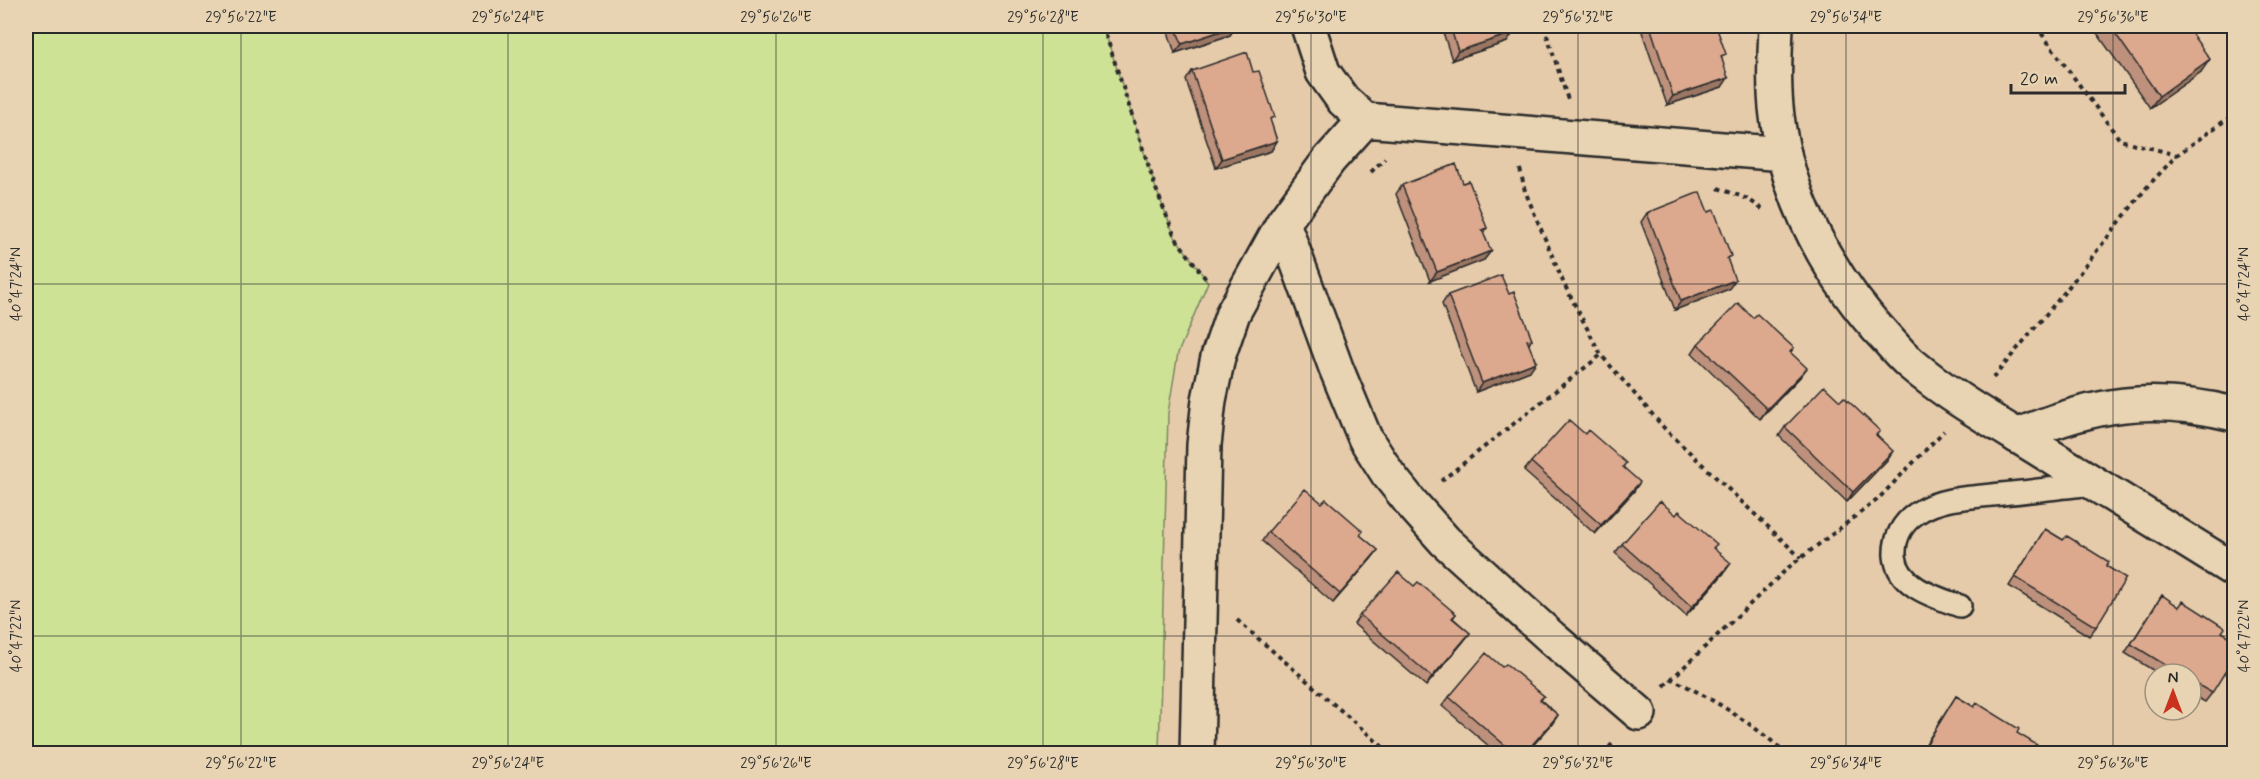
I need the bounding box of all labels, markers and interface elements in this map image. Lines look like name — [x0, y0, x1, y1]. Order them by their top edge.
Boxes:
text: 29°56'22"E — [205, 8, 277, 28]
text: 29°56'24"E — [472, 8, 544, 28]
text: 29°56'26"E — [740, 8, 812, 28]
text: 29°56'28"E — [1007, 8, 1079, 28]
text: 29°56'30"E — [1275, 8, 1347, 28]
text: 29°56'32"E — [1543, 8, 1614, 28]
text: 29°56'34"E — [1810, 8, 1882, 28]
text: 29°56'36"E — [2077, 8, 2149, 28]
scale bar — [2011, 57, 2125, 95]
text: 20 m — [2020, 67, 2058, 91]
text: 40°47'24"N — [7, 247, 27, 321]
text: 40°47'24"N — [2235, 247, 2255, 321]
text: 40°47'22"N — [7, 600, 27, 672]
text: 40°47'22"N — [2235, 600, 2255, 672]
north arrow — [2143, 662, 2203, 722]
text: N — [2168, 668, 2178, 689]
text: 29°56'22"E — [205, 754, 277, 774]
text: 29°56'24"E — [472, 754, 544, 774]
text: 29°56'26"E — [740, 754, 812, 774]
text: 29°56'28"E — [1007, 754, 1079, 774]
text: 29°56'30"E — [1275, 754, 1347, 774]
text: 29°56'32"E — [1543, 754, 1614, 774]
text: 29°56'34"E — [1810, 754, 1882, 774]
text: 29°56'36"E — [2077, 754, 2149, 774]

